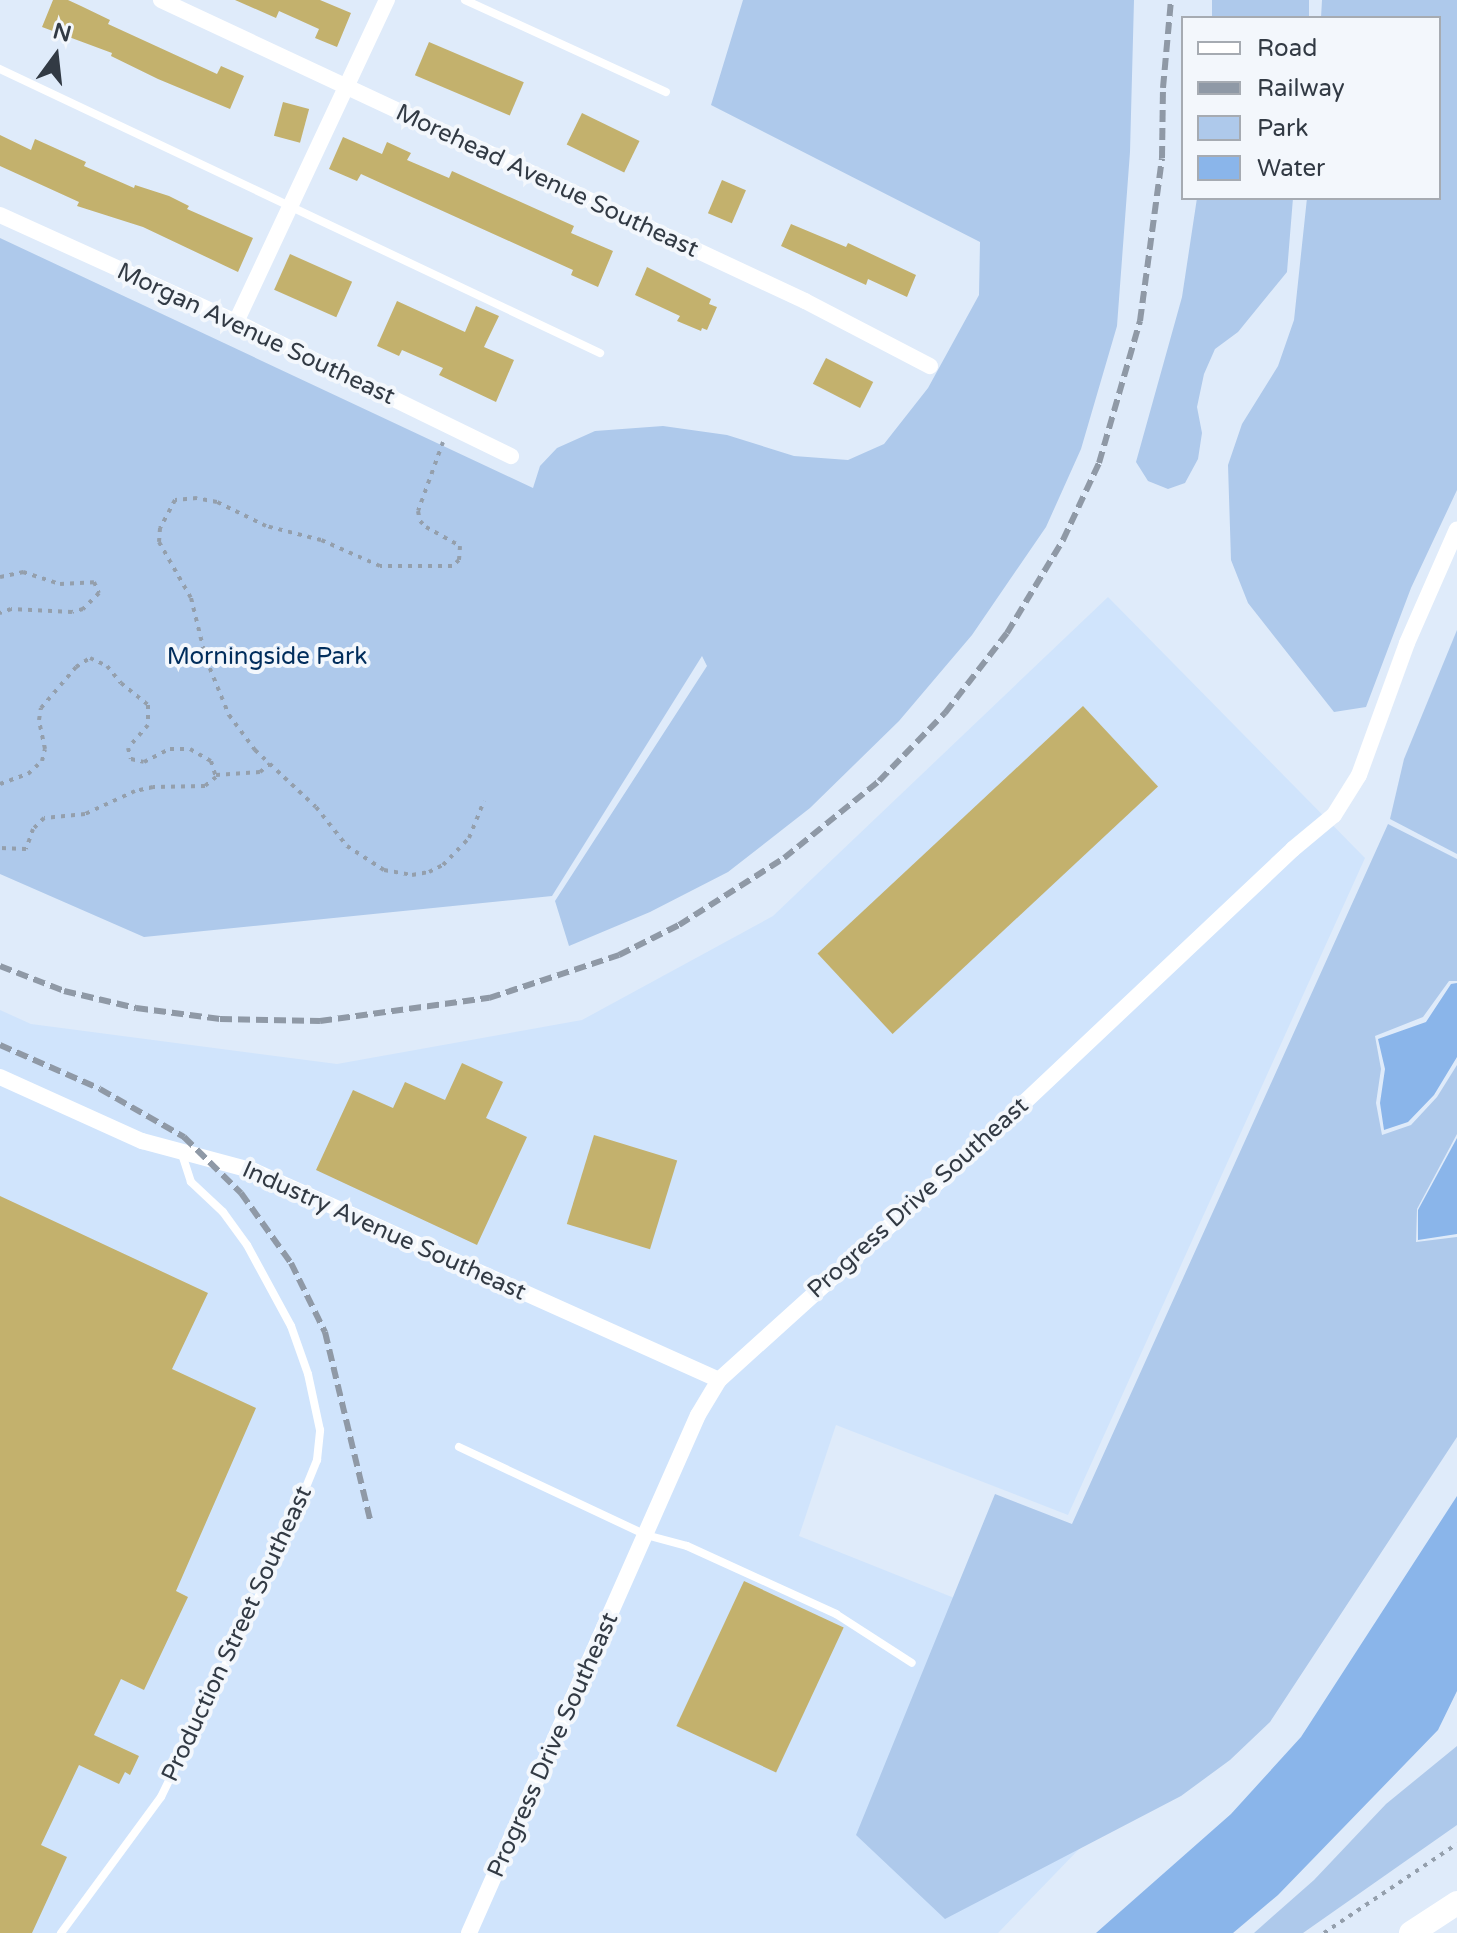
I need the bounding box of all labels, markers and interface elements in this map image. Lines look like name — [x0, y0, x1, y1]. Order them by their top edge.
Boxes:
north arrow — [16, 16, 96, 96]
legend — [1181, 16, 1441, 200]
text: N — [50, 18, 74, 48]
text: Road — [1257, 34, 1317, 63]
text: Railway — [1257, 74, 1345, 103]
street label: Morehead Avenue Southeast — [391, 98, 703, 264]
text: Park — [1257, 114, 1308, 143]
text: Water — [1257, 154, 1325, 183]
street label: Morgan Avenue Southeast — [112, 257, 400, 411]
park label: Morningside Park — [167, 643, 367, 671]
street label: Progress Drive Southeast — [802, 1091, 1034, 1305]
street label: Industry Avenue Southeast — [238, 1155, 530, 1307]
street label: Production Street Southeast — [156, 1482, 318, 1786]
street label: Progress Drive Southeast — [481, 1608, 625, 1882]

